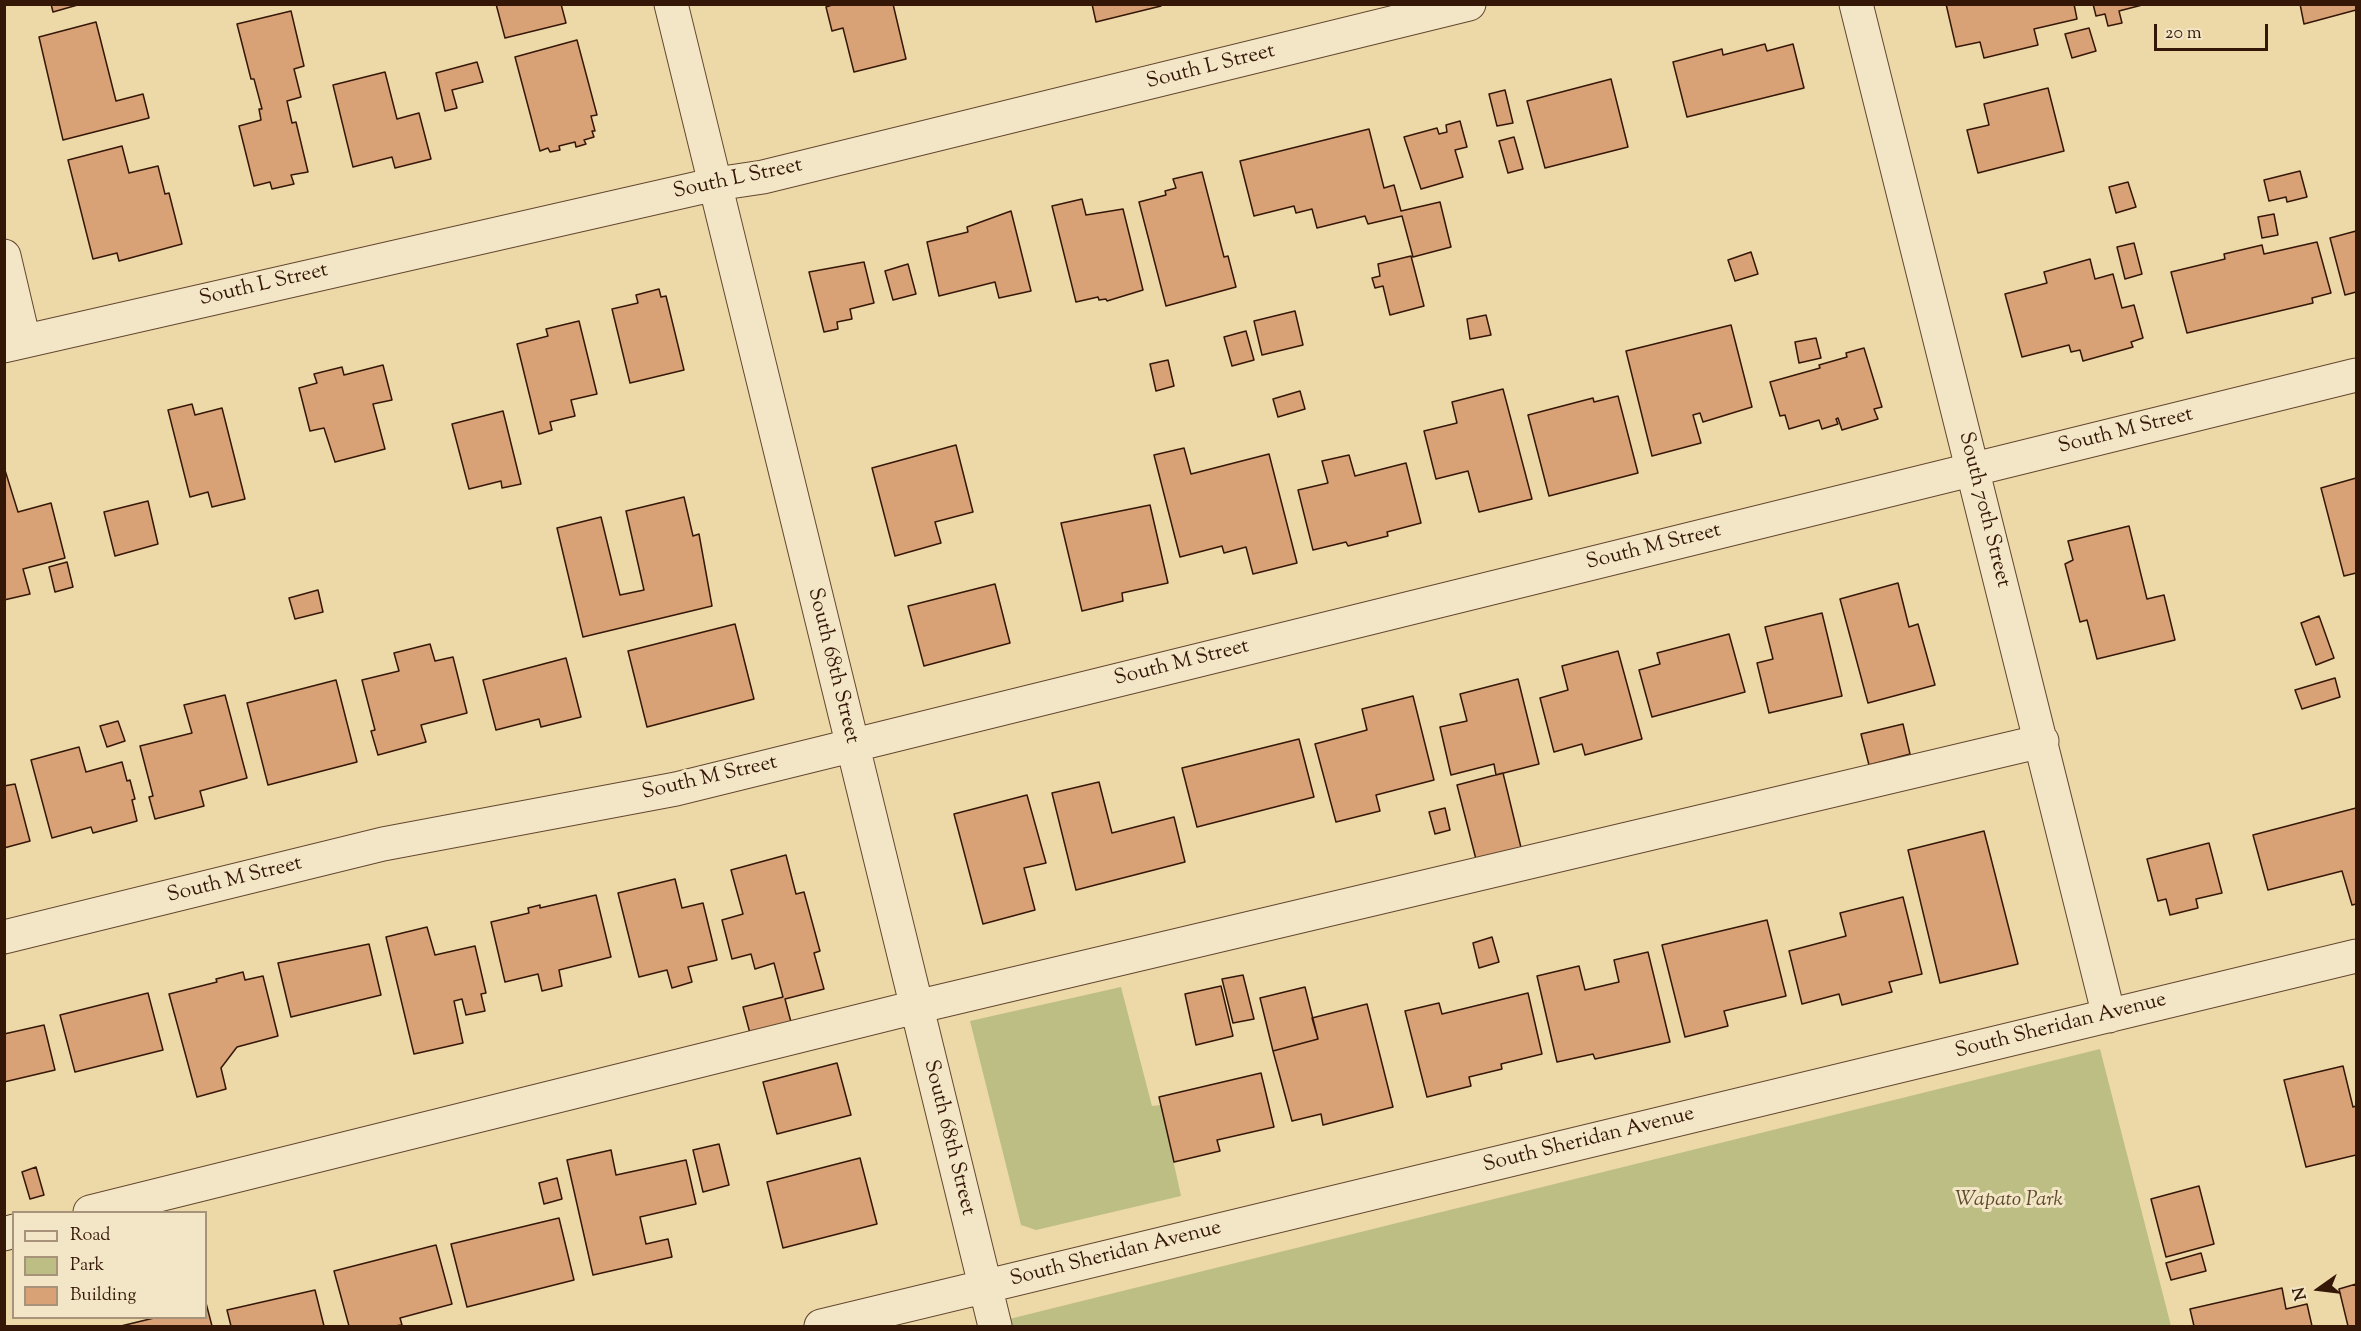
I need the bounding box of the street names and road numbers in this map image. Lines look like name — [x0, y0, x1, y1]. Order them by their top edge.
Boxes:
street label: South L Street — [1144, 40, 1278, 96]
street label: South L Street — [671, 154, 805, 206]
street label: South L Street — [197, 259, 331, 313]
street label: South M Street — [2056, 403, 2196, 461]
street label: South 70th Street — [1951, 430, 2015, 590]
street label: South M Street — [1584, 519, 1724, 577]
street label: South 68th Street — [801, 586, 863, 746]
street label: South M Street — [1112, 635, 1252, 693]
street label: South M Street — [640, 751, 780, 807]
street label: South M Street — [165, 852, 305, 910]
street label: South Sheridan Avenue — [1953, 989, 2169, 1065]
street label: South 68th Street — [917, 1058, 979, 1218]
street label: South Sheridan Avenue — [1481, 1103, 1697, 1179]
street label: South Sheridan Avenue — [1008, 1217, 1224, 1293]

